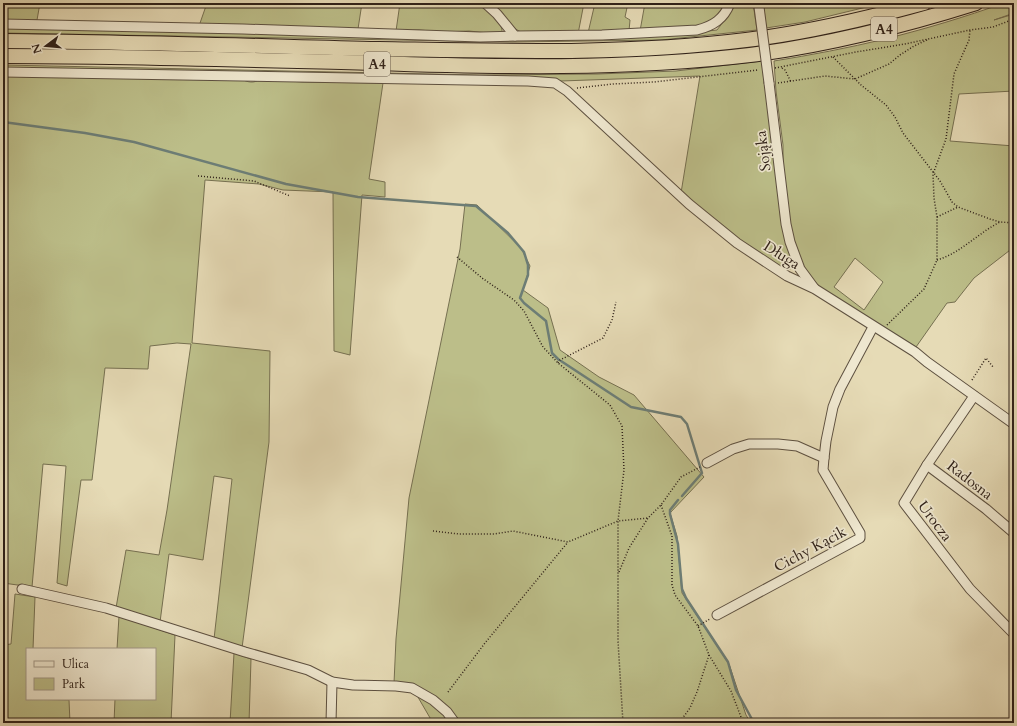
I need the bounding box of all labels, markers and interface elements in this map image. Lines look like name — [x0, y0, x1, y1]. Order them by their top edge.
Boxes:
road number: A4 — [871, 17, 897, 41]
north arrow — [26, 26, 66, 66]
text: N — [28, 42, 45, 55]
road number: A4 — [364, 52, 390, 76]
street label: Sojąka — [751, 129, 775, 172]
street label: Długa — [760, 236, 804, 274]
street label: Radosna — [943, 456, 997, 505]
street label: Urocza — [913, 497, 957, 546]
street label: Cichy Kącik — [770, 522, 850, 576]
legend — [26, 648, 156, 700]
text: Ulica — [62, 656, 90, 672]
text: Park — [62, 676, 86, 692]

